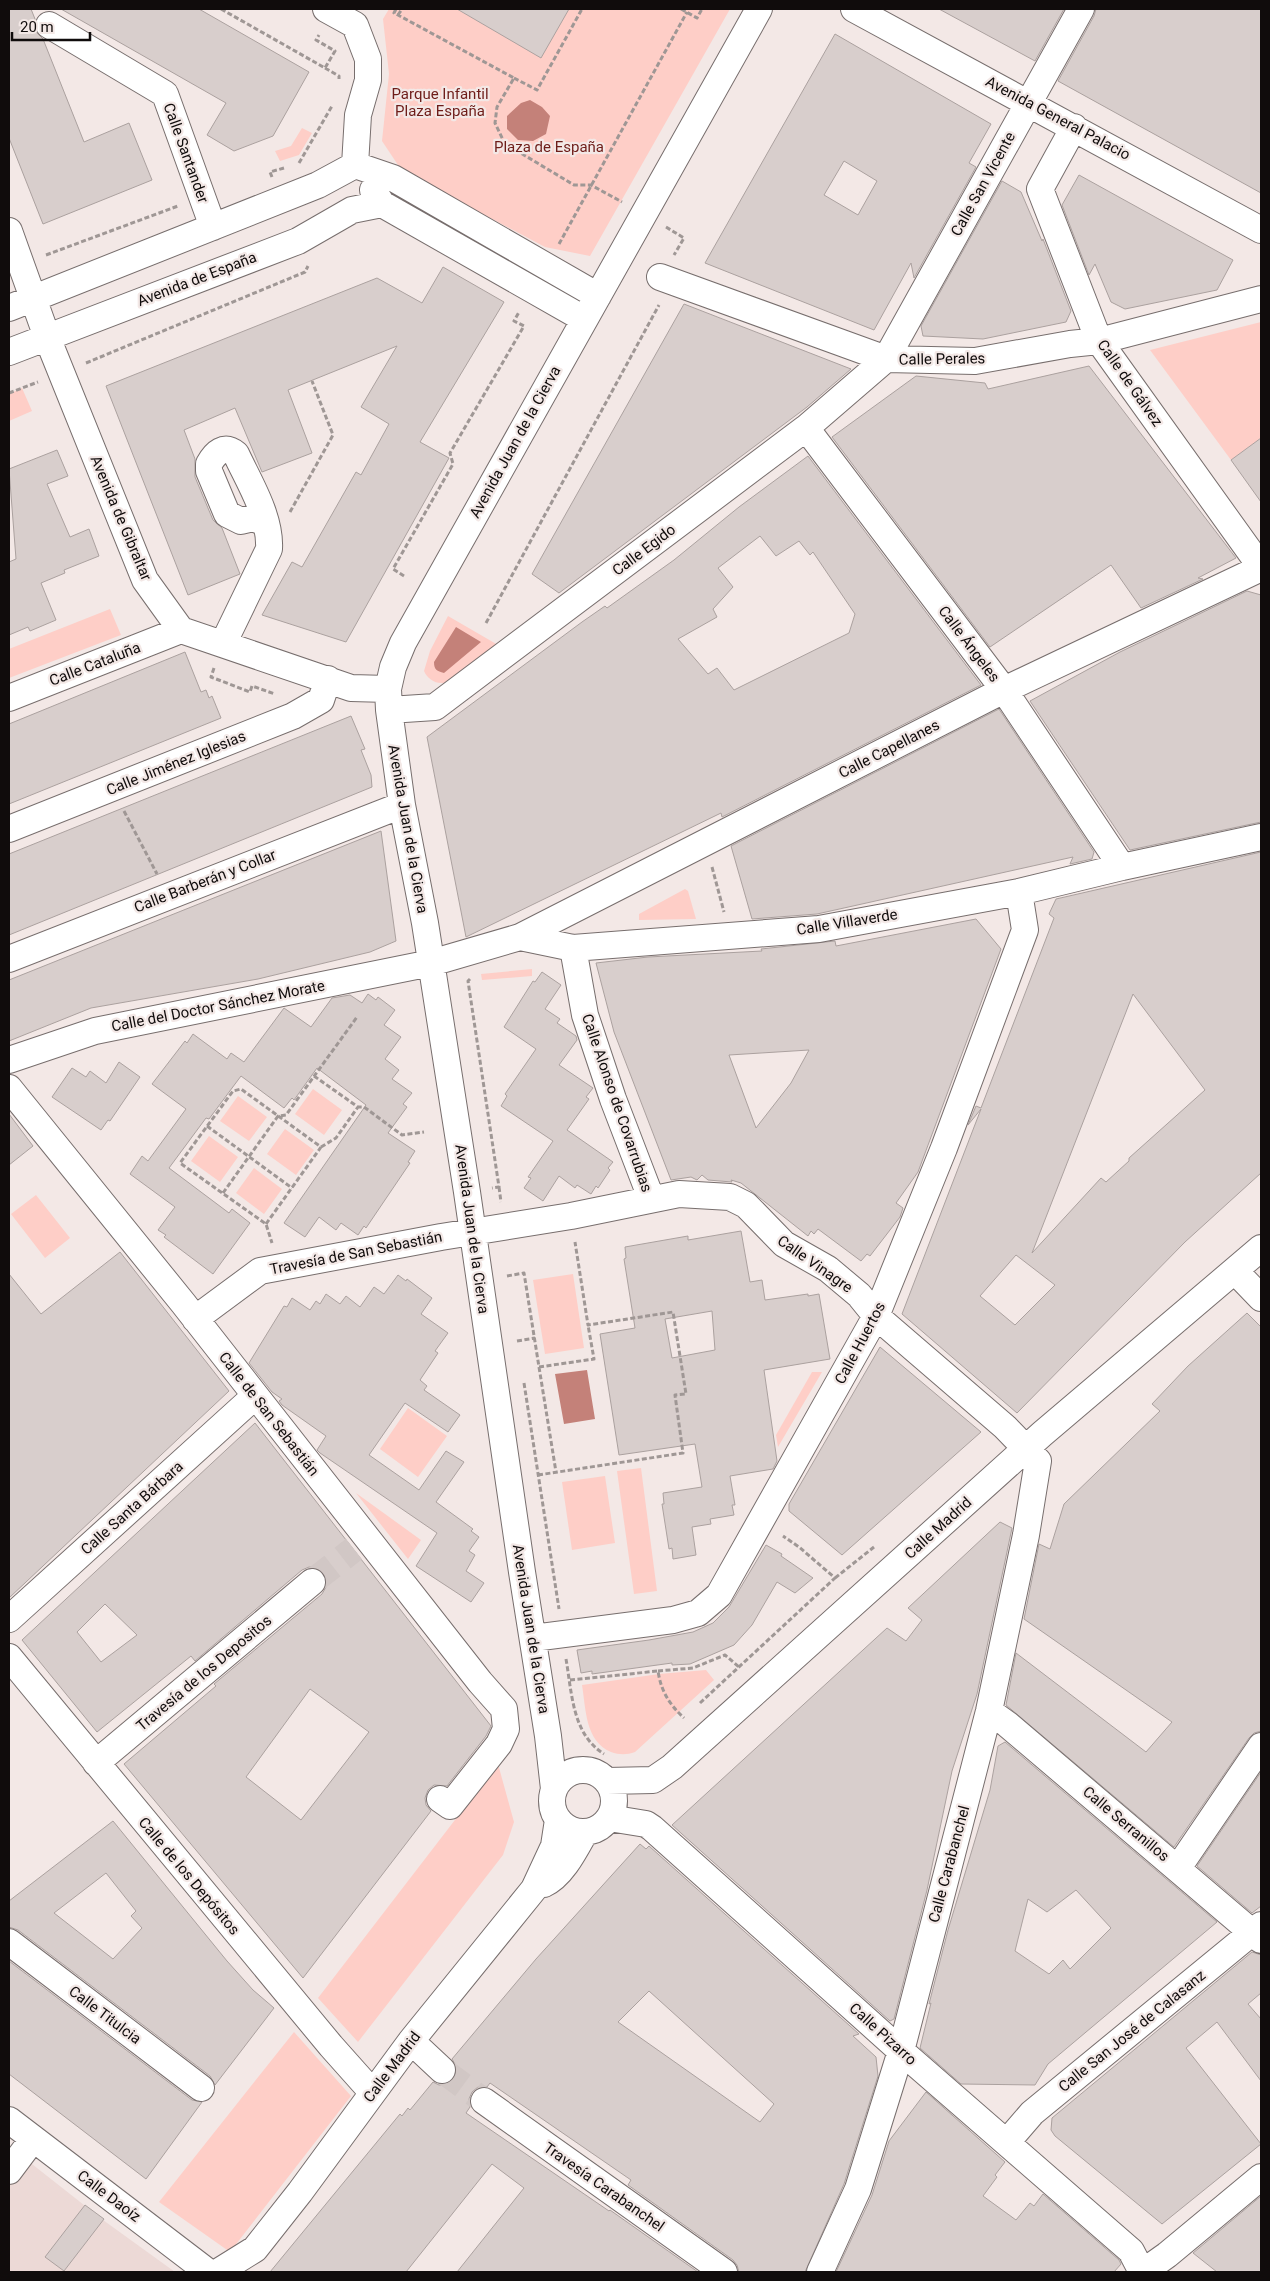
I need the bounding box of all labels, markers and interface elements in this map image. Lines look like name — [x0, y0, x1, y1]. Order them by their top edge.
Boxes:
scale bar — [12, 10, 90, 42]
text: 20 m — [20, 18, 54, 36]
street label: Avenida General Palacio — [983, 72, 1133, 164]
park label: Parque Infantil Plaza España — [391, 85, 489, 120]
street label: Calle Santander — [160, 101, 212, 205]
street label: Calle San Vicente — [947, 129, 1019, 239]
park label: Plaza de España — [494, 138, 604, 156]
street label: Avenida de España — [135, 248, 259, 310]
street label: Calle de Gálvez — [1093, 336, 1167, 430]
street label: Calle Perales — [899, 349, 985, 369]
street label: Avenida Juan de la Cierva — [466, 363, 564, 521]
street label: Avenida de Gibraltar — [87, 453, 155, 583]
street label: Calle Egido — [609, 520, 679, 580]
street label: Calle Ángeles — [935, 602, 1003, 686]
street label: Calle Cataluña — [47, 638, 143, 690]
street label: Calle Capellanes — [836, 716, 942, 782]
street label: Calle Jiménez Iglesias — [104, 727, 248, 799]
street label: Avenida Juan de la Cierva — [384, 743, 432, 915]
street label: Calle Barberán y Collar — [132, 846, 278, 916]
street label: Calle Villaverde — [795, 905, 899, 939]
street label: Calle del Doctor Sánchez Morate — [110, 976, 326, 1036]
street label: Calle Alonso de Covarrubias — [578, 1012, 656, 1194]
street label: Avenida Juan de la Cierva — [451, 1143, 493, 1315]
street label: Travesía de San Sebastián — [268, 1227, 444, 1279]
street label: Calle Vinagre — [774, 1231, 856, 1297]
street label: Calle Huertos — [831, 1299, 889, 1387]
street label: Calle de San Sebastián — [215, 1348, 323, 1480]
street label: Calle Santa Bárbara — [77, 1457, 187, 1559]
street label: Calle Madrid — [901, 1493, 975, 1563]
street label: Avenida Juan de la Cierva — [509, 1543, 553, 1715]
street label: Travesía de los Depositos — [133, 1611, 275, 1735]
street label: Calle Serranillos — [1079, 1783, 1173, 1865]
street label: Calle Carabanchel — [925, 1804, 973, 1924]
street label: Calle de los Depósitos — [135, 1814, 243, 1938]
street label: Calle San José de Calasanz — [1055, 1966, 1209, 2096]
street label: Calle Titulcia — [65, 1982, 145, 2048]
street label: Calle Pizarro — [846, 1999, 920, 2069]
street label: Calle Madrid — [360, 2028, 424, 2106]
street label: Travesía Carabanchel — [540, 2139, 668, 2235]
street label: Calle Daoíz — [74, 2166, 144, 2226]

